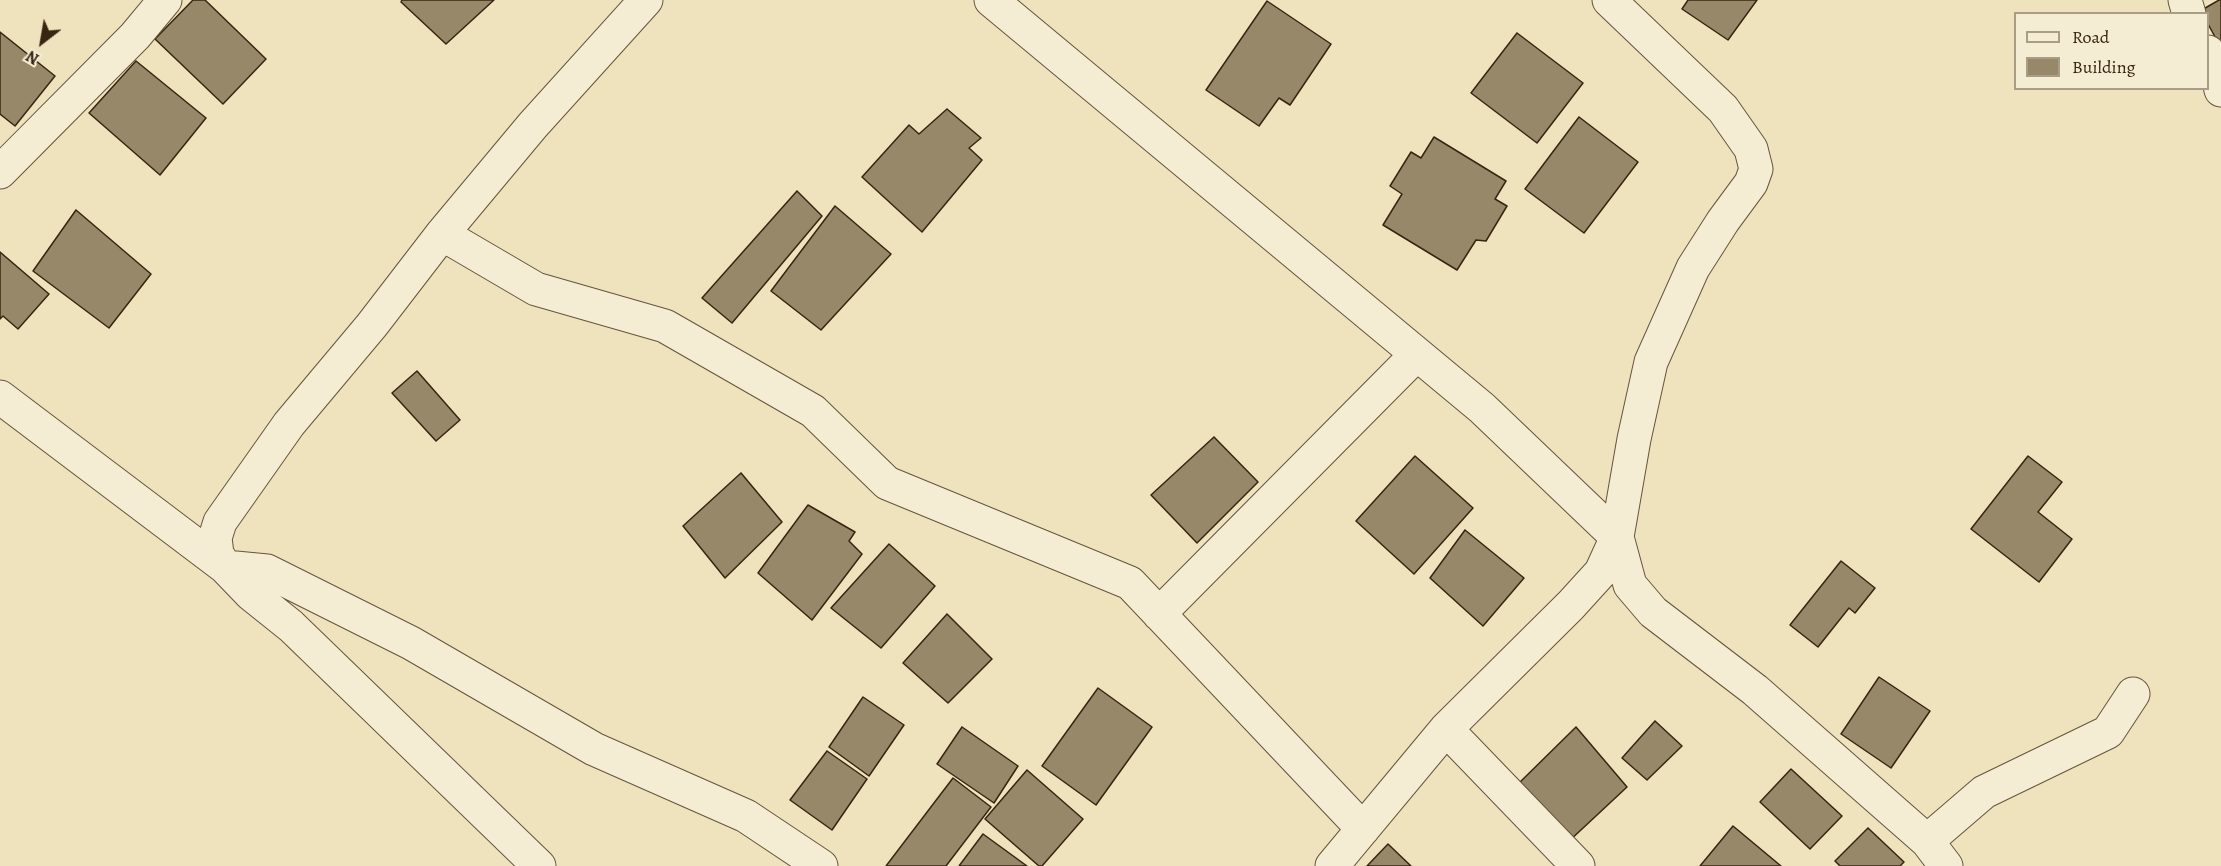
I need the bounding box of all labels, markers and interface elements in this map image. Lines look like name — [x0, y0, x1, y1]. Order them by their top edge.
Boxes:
north arrow — [12, 12, 72, 72]
legend — [2014, 12, 2209, 90]
text: Road — [2072, 25, 2109, 49]
text: N — [22, 45, 43, 70]
text: Building — [2072, 55, 2136, 79]

